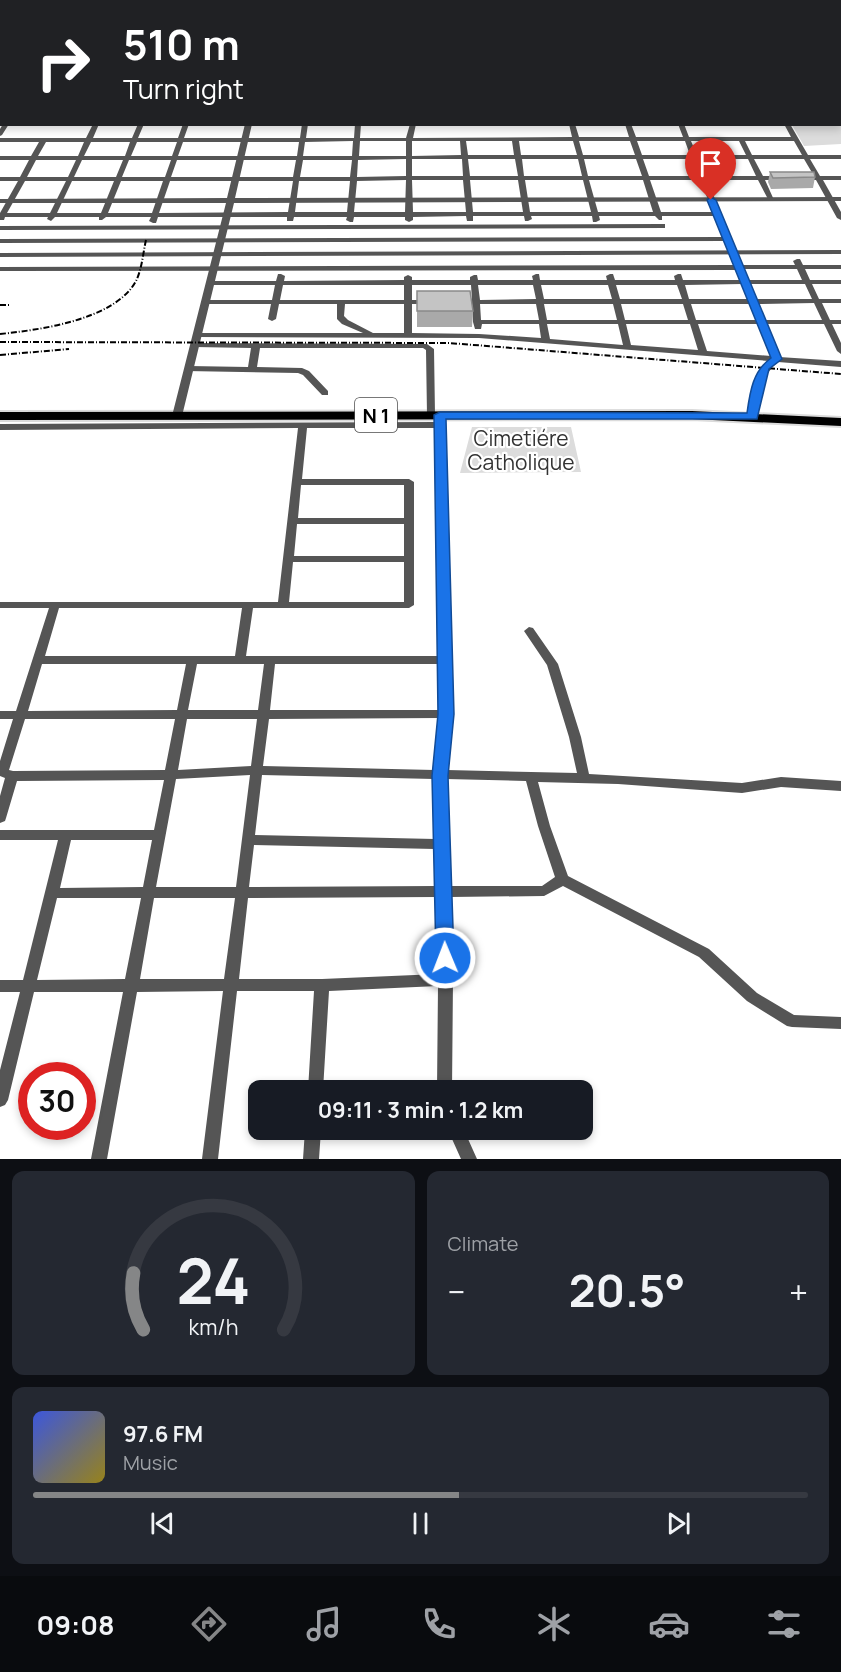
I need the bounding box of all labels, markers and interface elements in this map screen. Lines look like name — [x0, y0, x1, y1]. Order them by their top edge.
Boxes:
text: 510 m — [123, 15, 240, 73]
icon: right — [24, 24, 102, 102]
text: Turn right — [123, 70, 244, 107]
pin — [685, 138, 736, 200]
icon: arrive — [694, 147, 727, 180]
road number: N 1 — [355, 398, 397, 432]
park label: Cimetiére Catholique — [468, 424, 575, 476]
position arrow — [413, 926, 477, 990]
speed limit sign: 30 — [18, 1062, 96, 1140]
text: 09:11 · 3 min · 1.2 km — [318, 1095, 523, 1125]
text: Climate — [448, 1230, 519, 1257]
text: 24 — [176, 1237, 250, 1323]
text: 20.5° — [569, 1259, 685, 1321]
text: − — [448, 1269, 465, 1314]
text: + — [789, 1269, 808, 1314]
text: km/h — [188, 1312, 238, 1341]
text: 97.6 FM — [123, 1419, 203, 1449]
text: Music — [123, 1449, 178, 1476]
icon: previous — [146, 1507, 179, 1540]
icon: pause — [404, 1507, 437, 1540]
icon: next — [662, 1507, 695, 1540]
icon: directions — [188, 1603, 230, 1645]
icon: music — [303, 1603, 345, 1645]
icon: phone — [418, 1603, 460, 1645]
icon: climate — [533, 1603, 575, 1645]
icon: car — [648, 1603, 690, 1645]
icon: filters — [763, 1603, 805, 1645]
text: 09:08 — [36, 1606, 115, 1643]

